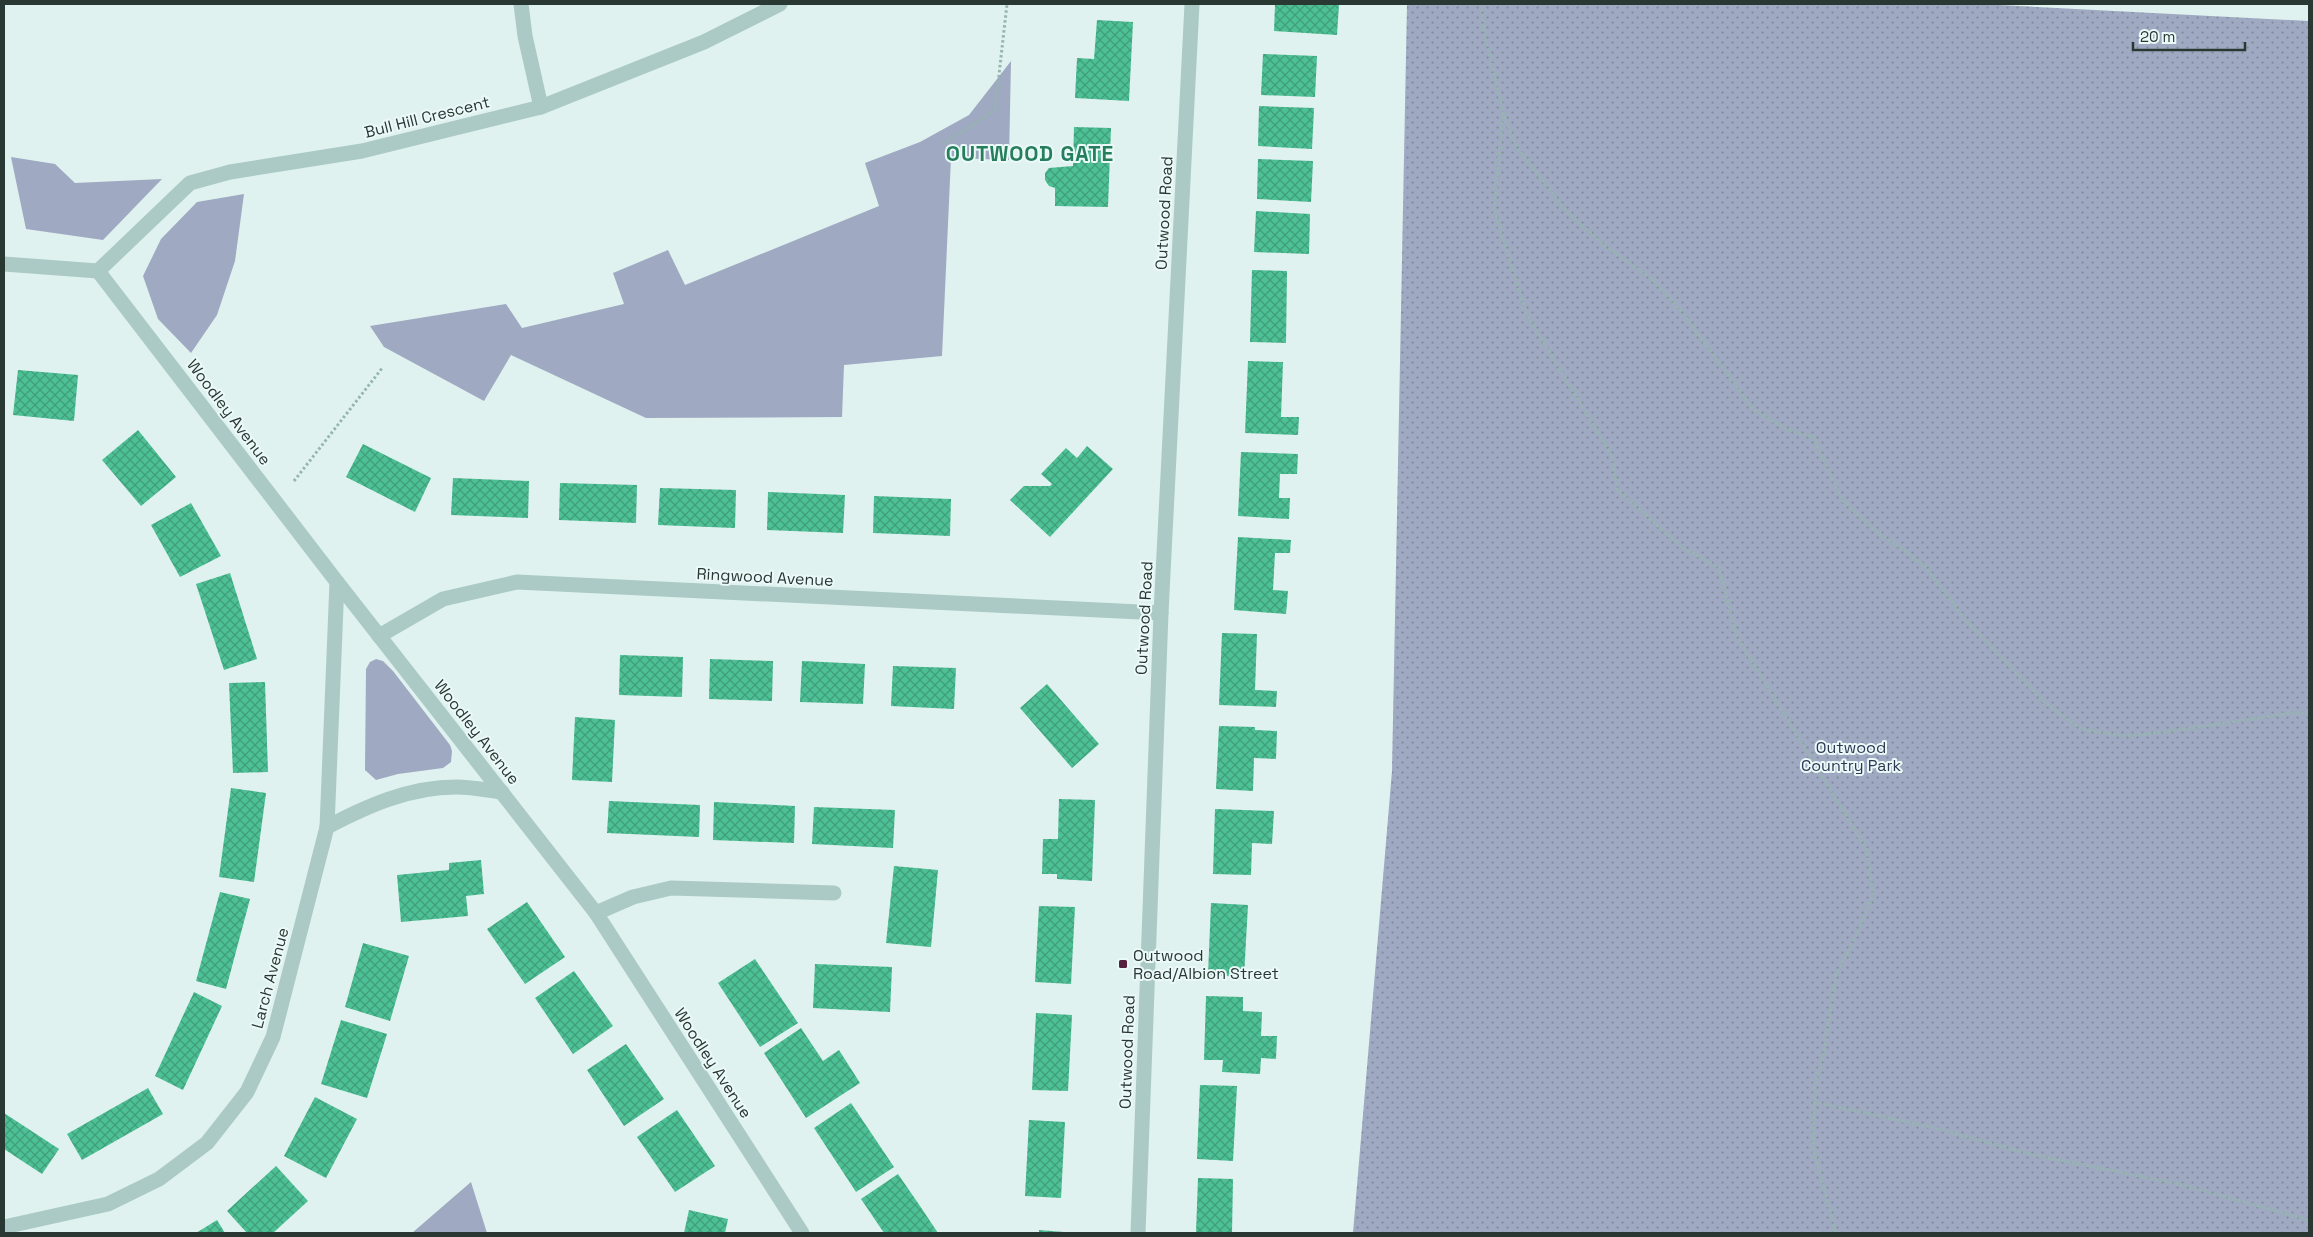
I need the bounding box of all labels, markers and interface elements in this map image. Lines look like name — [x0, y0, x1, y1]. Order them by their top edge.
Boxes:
scale bar — [2133, 20, 2246, 52]
text: 20 m — [2140, 27, 2175, 46]
street label: Bull Hill Crescent — [362, 91, 492, 143]
district label: OUTWOOD GATE — [946, 140, 1114, 167]
street label: Outwood Road — [1151, 156, 1177, 270]
street label: Woodley Avenue — [182, 355, 276, 469]
street label: Outwood Road — [1131, 561, 1157, 675]
street label: Ringwood Avenue — [696, 563, 834, 591]
street label: Woodley Avenue — [429, 675, 525, 789]
park label: Outwood Country Park — [1801, 737, 1901, 776]
street label: Larch Avenue — [246, 925, 294, 1031]
place label: Outwood Road/Albion Street — [1133, 945, 1279, 984]
marker: Outwood Road/Albion Street — [1117, 958, 1129, 970]
street label: Outwood Road — [1115, 995, 1139, 1109]
street label: Woodley Avenue — [669, 1004, 757, 1122]

